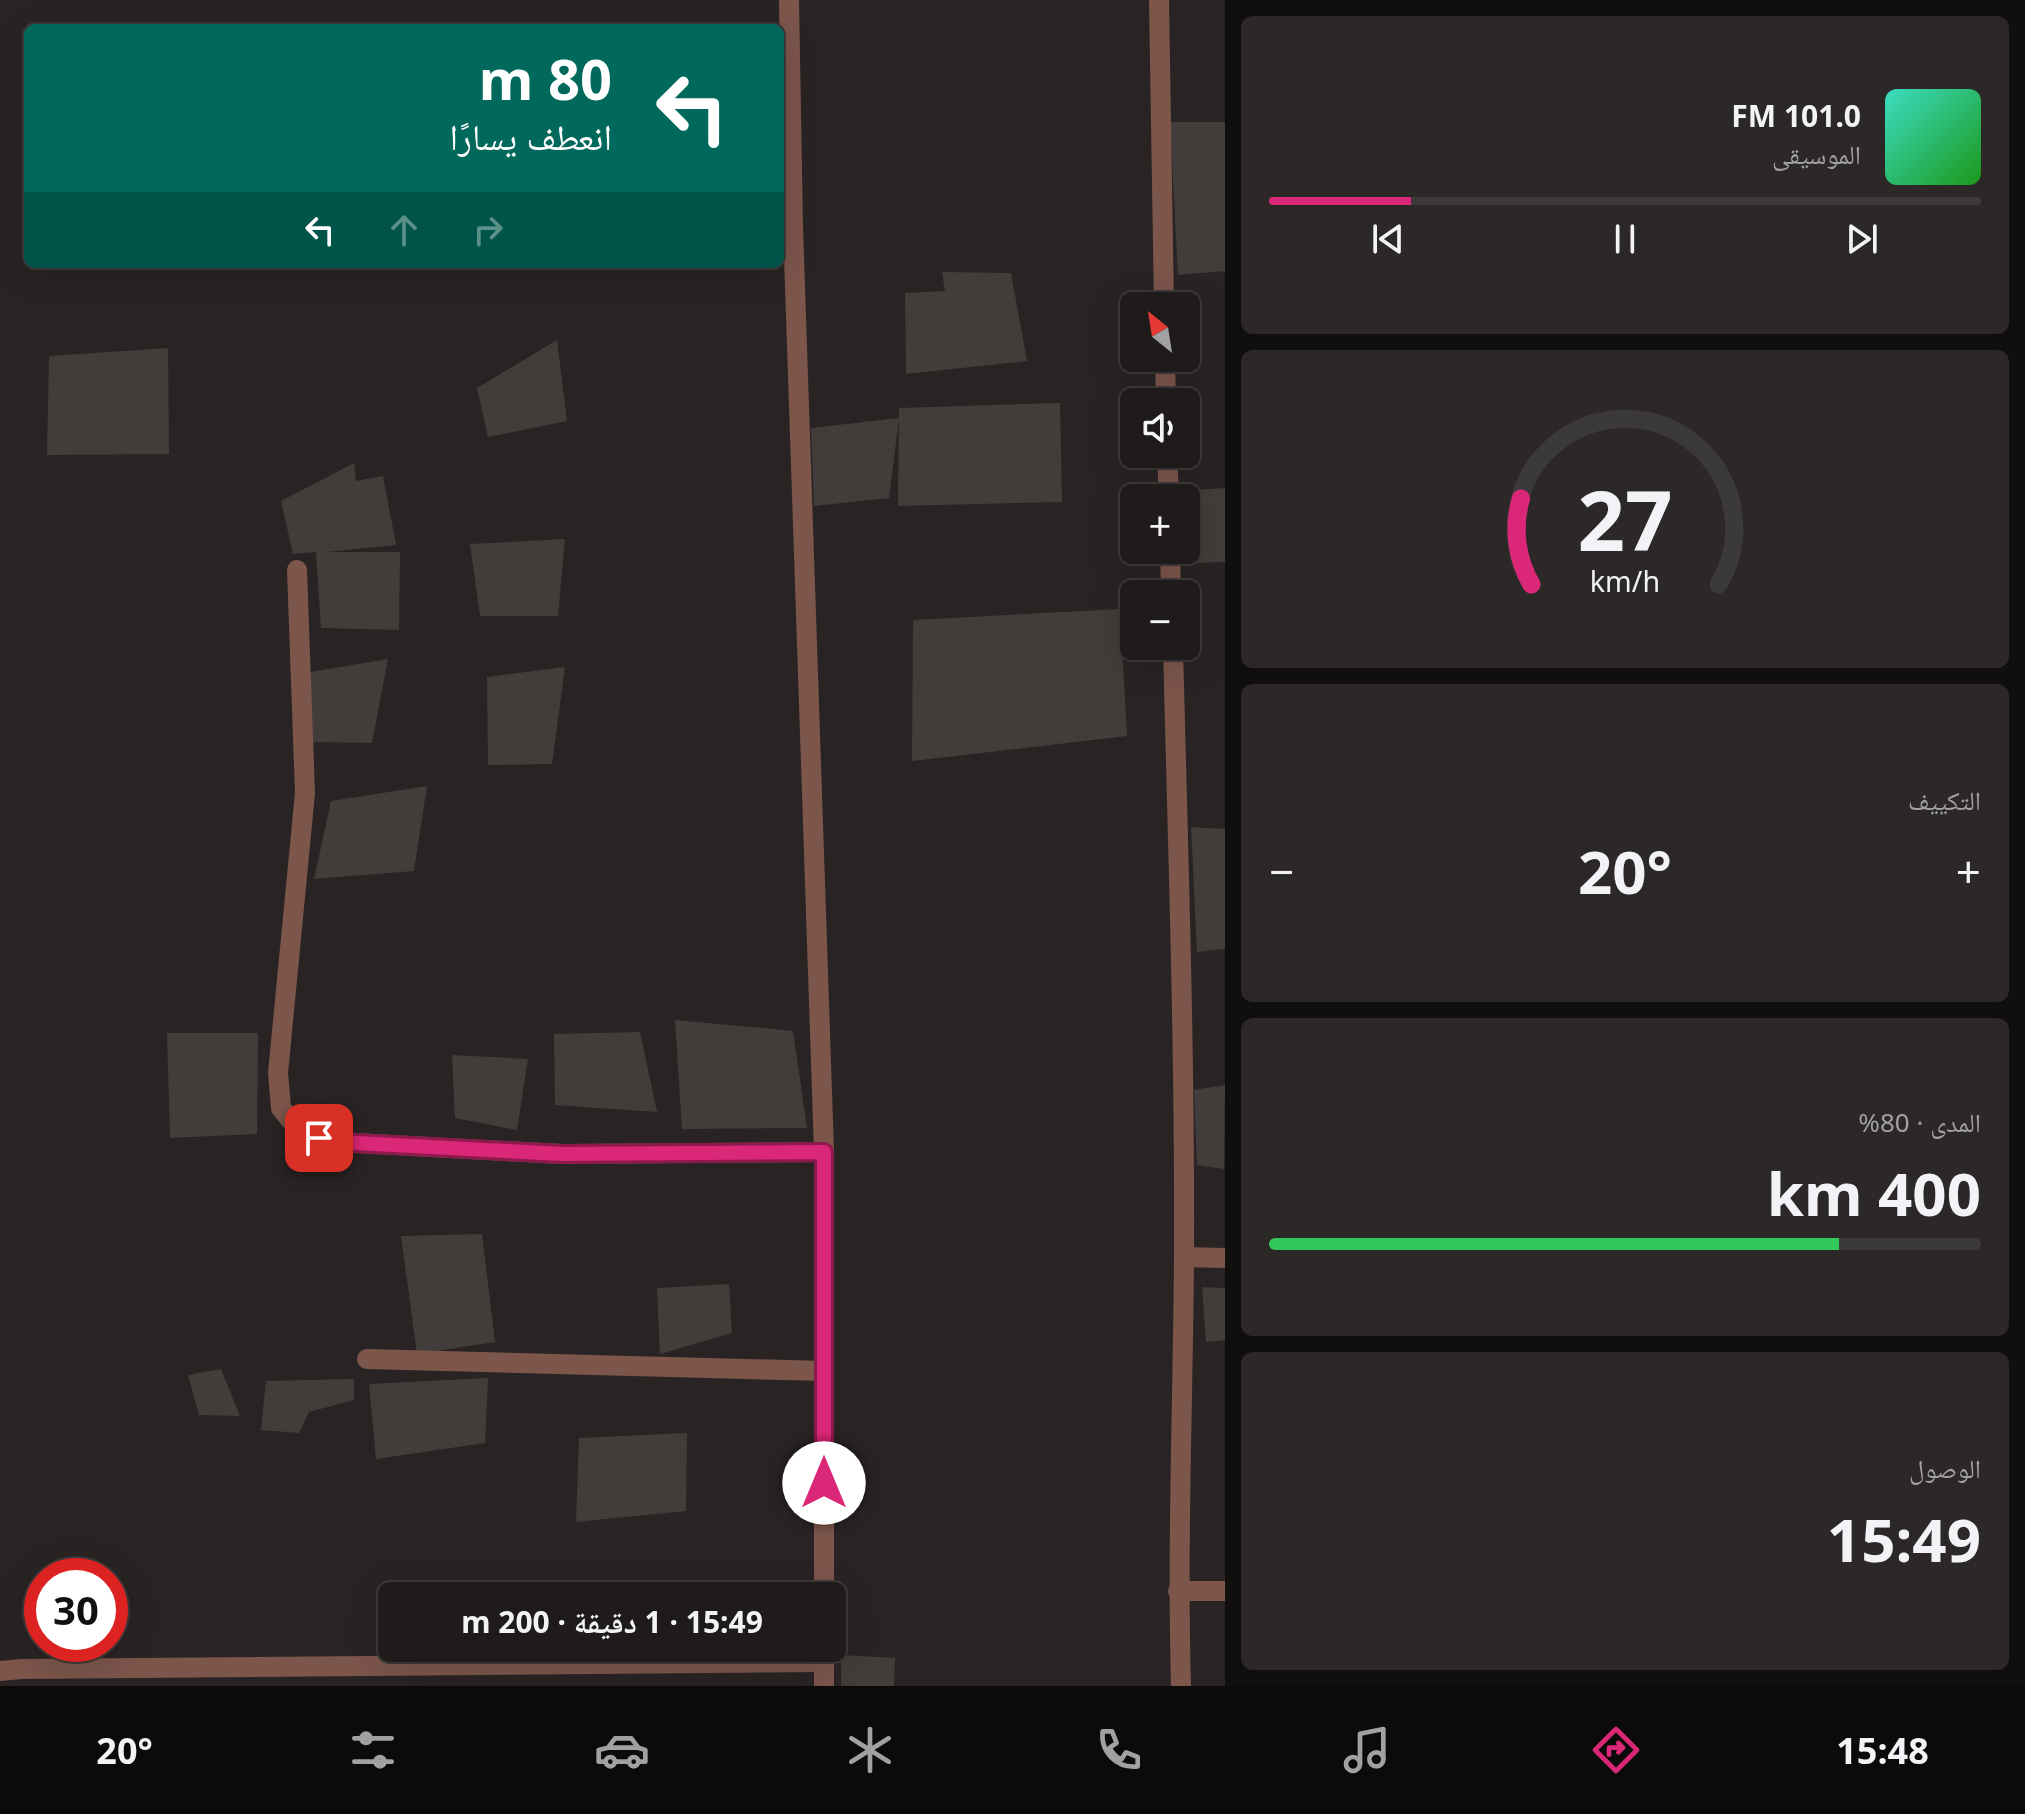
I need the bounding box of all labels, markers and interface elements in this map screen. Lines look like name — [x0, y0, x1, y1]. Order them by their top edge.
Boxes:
text: 80 m — [479, 40, 612, 116]
icon: left — [640, 56, 744, 160]
text: 101.0 FM — [1731, 95, 1861, 136]
text: انعطف يسارًا — [449, 112, 612, 161]
text: الموسيقى — [1772, 136, 1861, 172]
icon: left — [298, 208, 342, 252]
icon: ahead — [382, 208, 426, 252]
icon: right — [466, 208, 510, 252]
icon: previous — [1366, 217, 1410, 261]
icon: pause — [1603, 217, 1647, 261]
icon: next — [1840, 217, 1884, 261]
north arrow — [1120, 292, 1200, 372]
map controls — [1120, 292, 1200, 660]
button: sound — [1120, 388, 1200, 468]
text: 27 — [1577, 462, 1673, 575]
button: + — [1120, 484, 1200, 564]
text: km/h — [1590, 561, 1660, 600]
button: − — [1120, 580, 1200, 660]
text: التكييف — [1908, 782, 1981, 818]
text: 20° — [1578, 830, 1672, 912]
text: − — [1269, 841, 1294, 901]
text: + — [1956, 841, 1981, 901]
pin — [285, 1104, 353, 1172]
text: المدى · 80% — [1858, 1104, 1981, 1140]
icon: arrive — [297, 1116, 341, 1160]
text: 400 km — [1767, 1152, 1981, 1234]
position arrow — [782, 1441, 866, 1525]
text: الوصول — [1909, 1450, 1981, 1486]
text: 15:49 — [1827, 1498, 1981, 1580]
speed limit sign: 30 — [24, 1558, 128, 1662]
text: 15:49 · 1 دقيقة · 200 m — [461, 1601, 763, 1642]
icon: filters — [345, 1722, 401, 1778]
icon: car — [594, 1722, 650, 1778]
icon: climate — [842, 1722, 898, 1778]
icon: phone — [1091, 1722, 1147, 1778]
icon: music — [1339, 1722, 1395, 1778]
icon: directions — [1588, 1722, 1644, 1778]
text: 20° — [96, 1726, 153, 1775]
text: 15:48 — [1836, 1726, 1929, 1775]

